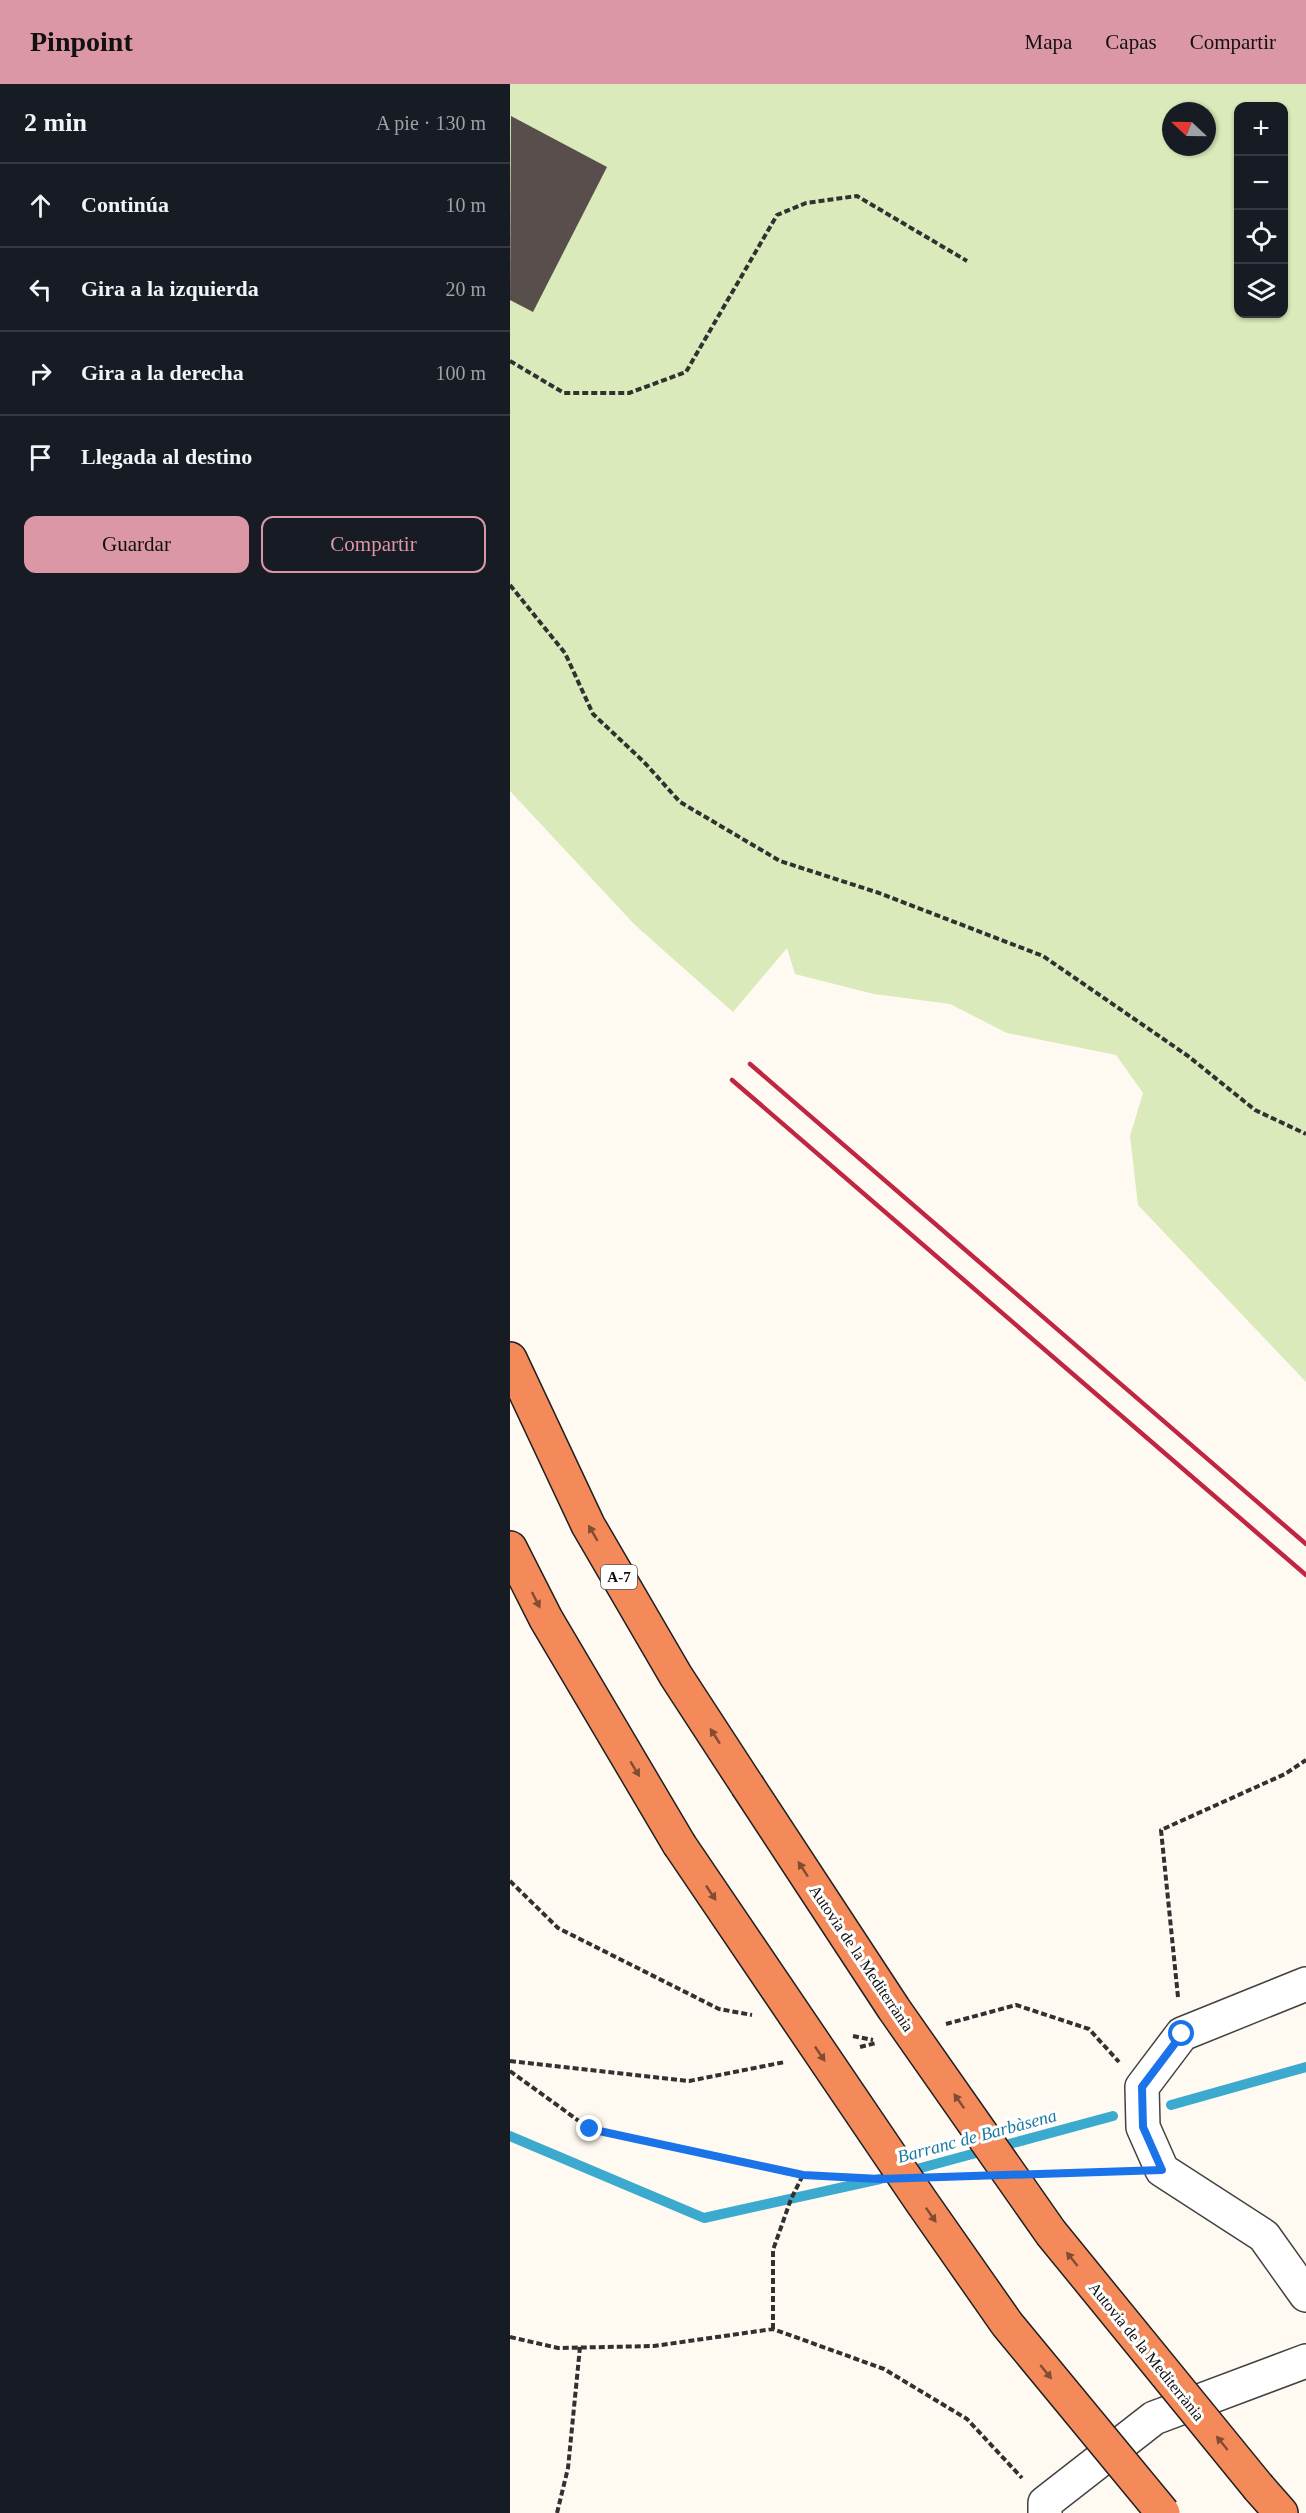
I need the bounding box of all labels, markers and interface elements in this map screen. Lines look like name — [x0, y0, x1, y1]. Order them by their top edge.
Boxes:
text: Pinpoint — [30, 26, 133, 57]
text: Mapa — [1025, 30, 1072, 54]
text: Capas — [1105, 30, 1157, 54]
text: Compartir — [1190, 30, 1276, 54]
north arrow — [1162, 102, 1216, 156]
map controls — [1234, 102, 1288, 318]
button: + — [1234, 102, 1288, 156]
text: 2 min — [24, 108, 87, 137]
text: A pie · 130 m — [376, 112, 486, 134]
button: − — [1234, 156, 1288, 210]
icon: ahead — [24, 189, 57, 222]
text: Continúa — [81, 192, 169, 217]
text: 10 m — [445, 194, 486, 216]
button: locate — [1234, 210, 1288, 264]
button: layers — [1234, 264, 1288, 318]
icon: left — [24, 273, 57, 306]
text: Gira a la izquierda — [81, 276, 259, 301]
text: 20 m — [445, 278, 486, 300]
icon: right — [24, 357, 57, 390]
text: Gira a la derecha — [81, 360, 244, 385]
text: 100 m — [435, 362, 486, 384]
icon: arrive — [24, 441, 57, 474]
text: Llegada al destino — [81, 444, 252, 469]
button: Guardar — [24, 516, 249, 573]
button: Compartir — [261, 516, 486, 573]
one-way arrow — [588, 1524, 598, 1541]
road number: A-7 — [601, 1565, 637, 1589]
one-way arrow — [532, 1592, 541, 1609]
one-way arrow — [709, 1728, 721, 1744]
one-way arrow — [629, 1761, 640, 1777]
one-way arrow — [797, 1861, 808, 1878]
street label: Autovia de la Mediterrània — [806, 1882, 917, 2035]
one-way arrow — [705, 1884, 717, 1900]
route start — [1168, 2020, 1194, 2046]
one-way arrow — [815, 2046, 826, 2062]
one-way arrow — [953, 2093, 965, 2108]
water label: Barranc de Barbàsena — [895, 2105, 1059, 2167]
route end — [576, 2115, 602, 2141]
one-way arrow — [925, 2207, 936, 2223]
one-way arrow — [1066, 2251, 1079, 2267]
street label: Autovia de la Mediterrània — [1086, 2279, 1208, 2424]
one-way arrow — [1040, 2364, 1053, 2380]
one-way arrow — [1216, 2435, 1229, 2450]

